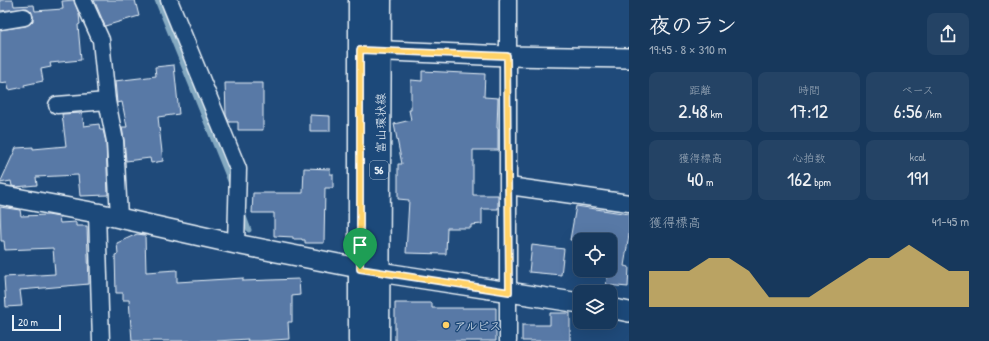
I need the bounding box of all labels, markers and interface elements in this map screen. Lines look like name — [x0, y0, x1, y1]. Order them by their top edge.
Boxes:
text: 夜のラン — [649, 10, 737, 40]
button: share — [927, 13, 969, 55]
text: 19:45 · 8 × 310 m — [649, 40, 727, 58]
text: 距離 — [689, 83, 711, 97]
text: 時間 — [798, 83, 820, 97]
text: ペース — [901, 83, 934, 97]
street label: 富山環状線 — [372, 93, 389, 153]
text: 2.48 — [678, 97, 708, 124]
text: 17:12 — [790, 97, 828, 124]
text: 6:56 — [894, 97, 923, 124]
text: km — [708, 107, 723, 121]
text: /km — [923, 107, 942, 121]
text: kcal — [910, 150, 926, 164]
text: 獲得標高 — [678, 151, 722, 165]
text: 心拍数 — [792, 151, 825, 165]
road number: 56 — [370, 161, 388, 179]
text: 191 — [907, 164, 929, 191]
text: 40 — [687, 165, 704, 192]
text: 162 — [787, 165, 812, 192]
text: m — [704, 175, 714, 189]
text: bpm — [812, 175, 831, 189]
text: 41–45 m — [932, 212, 969, 230]
text: 獲得標高 — [649, 213, 701, 231]
pin — [343, 228, 377, 269]
map controls — [573, 233, 617, 329]
button: locate — [573, 233, 617, 277]
icon: arrive — [349, 234, 371, 256]
button: layers — [573, 285, 617, 329]
scale bar — [12, 313, 61, 332]
text: 20 m — [18, 315, 38, 329]
place label: アルビス — [454, 317, 501, 334]
marker: アルビス — [441, 320, 451, 330]

